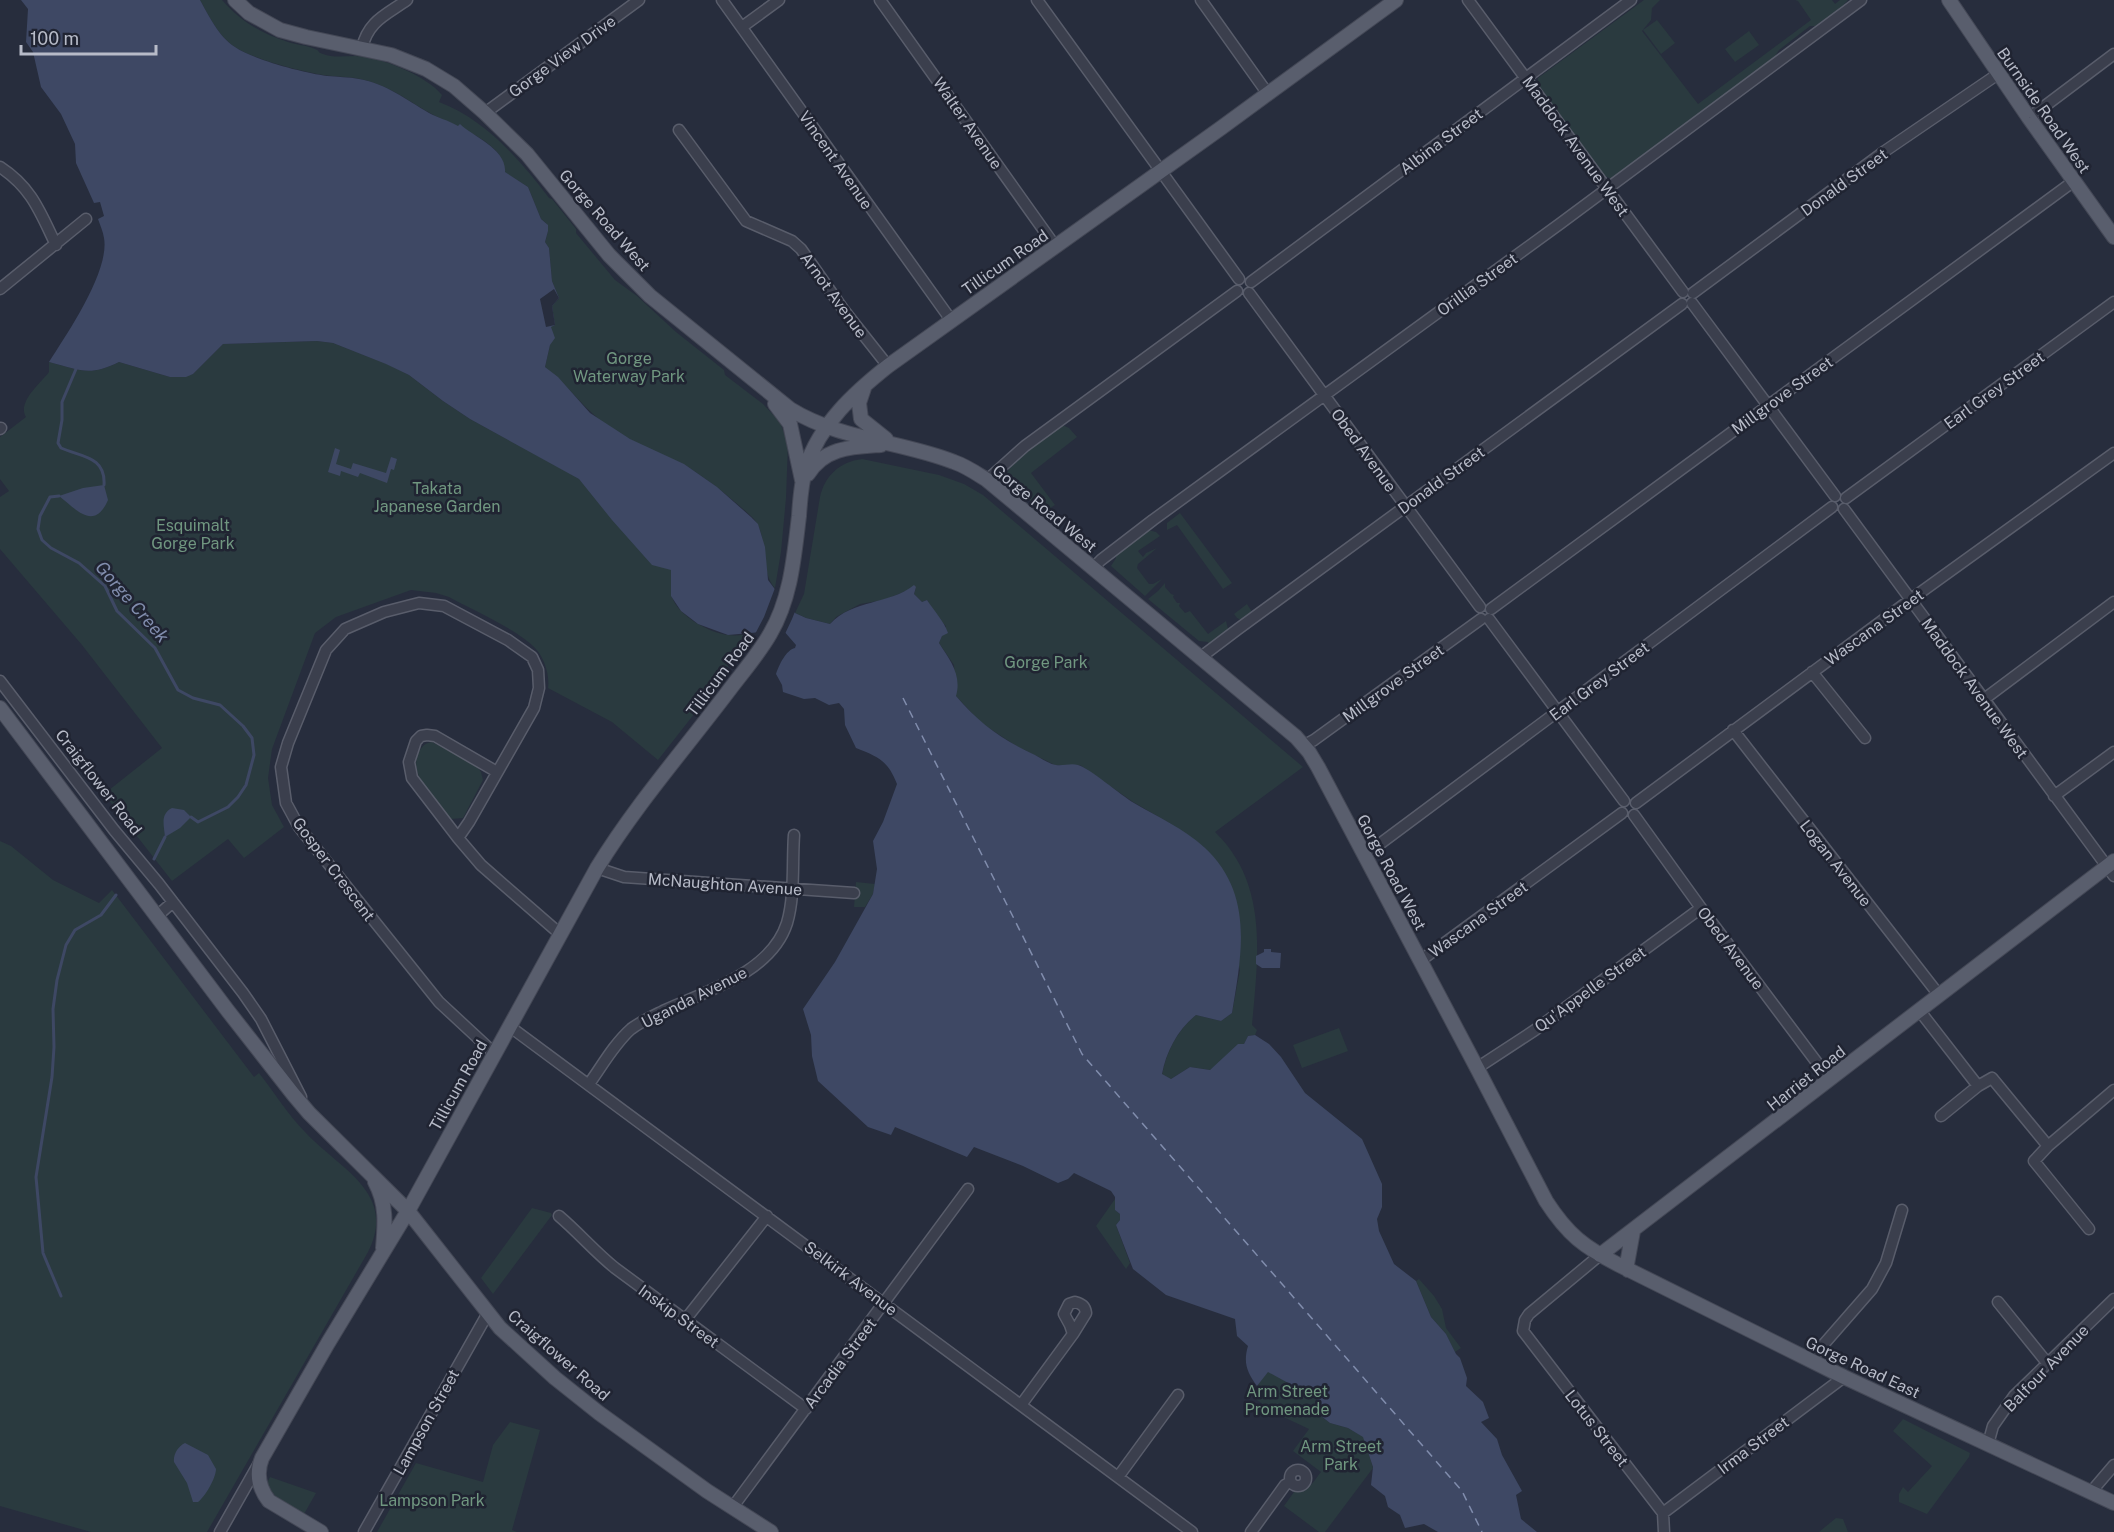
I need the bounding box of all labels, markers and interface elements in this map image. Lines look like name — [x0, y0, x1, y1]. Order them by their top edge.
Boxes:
street label: Gorge View Drive — [505, 11, 619, 101]
scale bar — [21, 18, 156, 56]
text: 100 m — [30, 28, 79, 49]
street label: Burnside Road West — [1993, 44, 2094, 177]
street label: Maddock Avenue West — [1518, 73, 1633, 220]
street label: Walter Avenue — [929, 74, 1006, 173]
street label: Albina Street — [1396, 104, 1486, 179]
street label: Vincent Avenue — [795, 107, 877, 213]
street label: Donald Street — [1797, 145, 1891, 220]
street label: Gorge Road West — [555, 166, 654, 275]
street label: Tillicum Road — [959, 226, 1052, 299]
street label: Arnot Avenue — [796, 249, 871, 342]
street label: Orillia Street — [1433, 249, 1521, 320]
street label: Earl Grey Street — [1940, 348, 2048, 433]
park label: Gorge Waterway Park — [573, 349, 685, 386]
street label: Millgrove Street — [1728, 352, 1837, 438]
street label: Obed Avenue — [1327, 405, 1400, 496]
street label: Donald Street — [1394, 443, 1488, 518]
street label: Gorge Road West — [989, 461, 1101, 556]
park label: Takata Japanese Garden — [373, 479, 501, 516]
park label: Esquimalt Gorge Park — [151, 516, 235, 553]
water label: Gorge Creek — [91, 557, 174, 647]
street label: Wascana Street — [1821, 585, 1927, 670]
street label: Maddock Avenue West — [1917, 615, 2032, 762]
street label: Tillicum Road — [683, 628, 758, 720]
street label: Earl Grey Street — [1546, 638, 1653, 725]
street label: Millgrove Street — [1339, 640, 1448, 726]
park label: Gorge Park — [1004, 653, 1088, 672]
street label: Craigflower Road — [51, 726, 146, 839]
street label: Gorge Road West — [1353, 811, 1430, 933]
street label: Gosper Crescent — [289, 814, 379, 925]
street label: Logan Avenue — [1796, 816, 1875, 910]
street label: McNaughton Avenue — [647, 870, 803, 899]
street label: Wascana Street — [1425, 877, 1531, 962]
street label: Obed Avenue — [1693, 903, 1768, 993]
street label: Qu'Appelle Street — [1531, 943, 1650, 1036]
street label: Uganda Avenue — [638, 963, 750, 1032]
street label: Tillicum Road — [426, 1037, 491, 1134]
street label: Harriet Road — [1763, 1042, 1849, 1115]
street label: Selkirk Avenue — [800, 1237, 901, 1320]
street label: Inskip Street — [635, 1281, 723, 1352]
street label: Craigflower Road — [504, 1306, 614, 1405]
street label: Arcadia Street — [800, 1314, 880, 1412]
street label: Balfour Avenue — [2000, 1321, 2093, 1416]
street label: Gorge Road East — [1803, 1333, 1923, 1402]
street label: Lampson Street — [389, 1366, 463, 1479]
park label: Arm Street Promenade — [1245, 1382, 1329, 1419]
street label: Lotus Street — [1561, 1386, 1632, 1470]
street label: Irma Street — [1714, 1413, 1793, 1478]
park label: Arm Street Park — [1300, 1437, 1382, 1474]
park label: Lampson Park — [379, 1491, 485, 1510]

